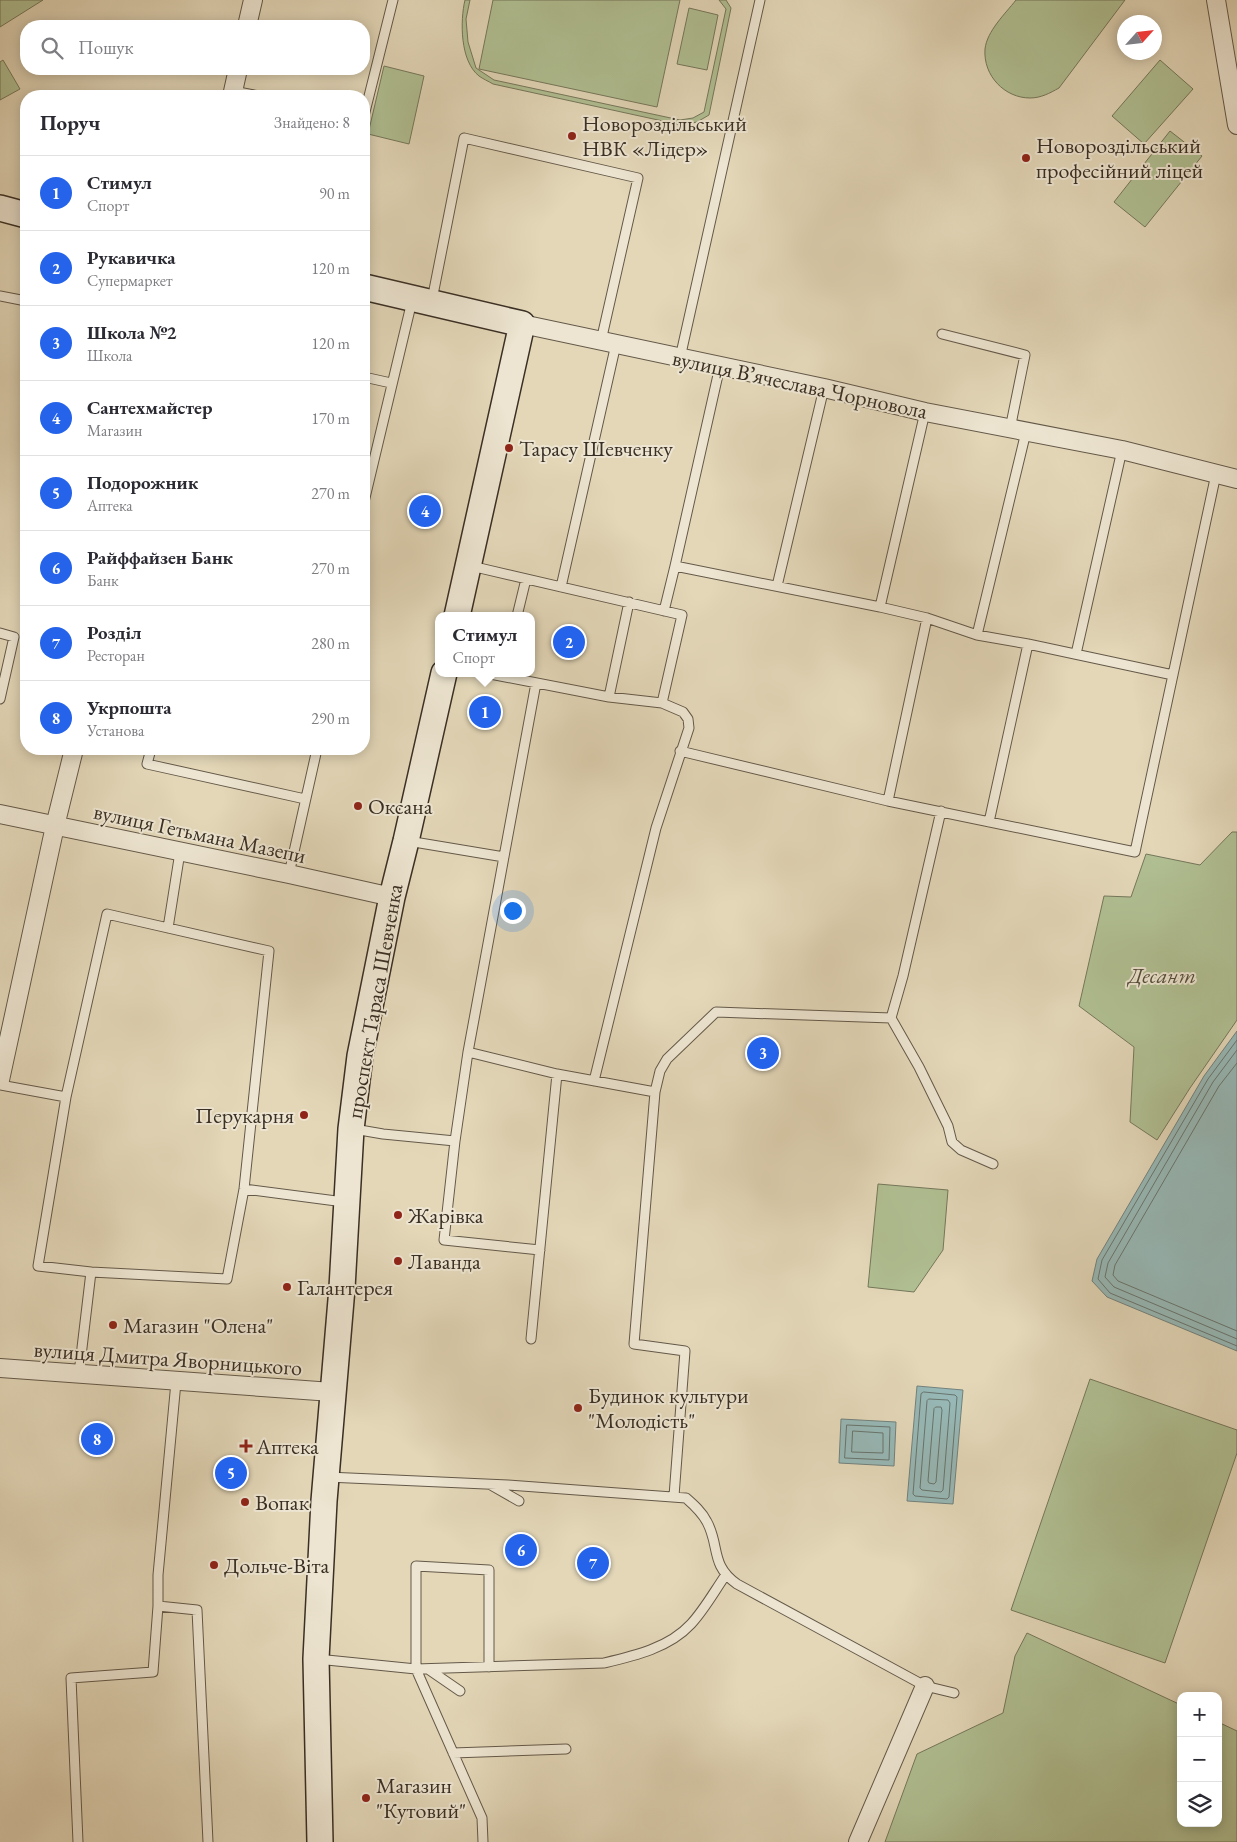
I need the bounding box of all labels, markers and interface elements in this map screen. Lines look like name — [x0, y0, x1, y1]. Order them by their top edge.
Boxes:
north arrow — [1117, 15, 1162, 60]
search box — [20, 20, 370, 75]
icon: search — [38, 34, 66, 62]
text: Пошук — [78, 35, 134, 60]
text: Поруч — [40, 109, 100, 136]
place label: Новороздільський НВК «Лідер» — [582, 109, 747, 163]
text: Знайдено: 8 — [274, 112, 350, 133]
marker: Новороздільський НВК «Лідер» — [566, 130, 578, 142]
place label: Новороздільський професійний ліцей — [1036, 131, 1204, 185]
marker: Новороздільський професійний ліцей — [1020, 152, 1032, 164]
text: Стимул — [87, 170, 152, 195]
text: 1 — [52, 183, 60, 204]
text: 90 m — [319, 183, 350, 204]
text: Спорт — [87, 195, 129, 216]
text: Рукавичка — [87, 245, 176, 270]
text: 2 — [52, 258, 60, 279]
text: 120 m — [311, 258, 350, 279]
text: Супермаркет — [87, 270, 173, 291]
text: Школа №2 — [87, 320, 177, 345]
text: 3 — [52, 333, 60, 354]
text: 120 m — [311, 333, 350, 354]
street label: вулиця Вʼячеслава Чорновола — [670, 343, 930, 426]
text: Школа — [87, 345, 132, 366]
text: Сантехмайстер — [87, 395, 212, 420]
text: 4 — [52, 408, 60, 429]
text: 170 m — [311, 408, 350, 429]
text: Магазин — [87, 420, 142, 441]
place label: Тарасу Шевченку — [519, 434, 673, 463]
marker: Тарасу Шевченку — [503, 442, 515, 454]
text: Подорожник — [87, 470, 198, 495]
text: 5 — [52, 483, 60, 504]
text: 270 m — [311, 483, 350, 504]
pin: 4 — [409, 492, 441, 530]
text: Аптека — [87, 495, 133, 516]
text: Райффайзен Банк — [87, 545, 233, 570]
text: 6 — [52, 558, 60, 579]
text: 270 m — [311, 558, 350, 579]
text: Банк — [87, 570, 119, 591]
popup — [435, 612, 535, 677]
text: Розділ — [87, 620, 142, 645]
text: Стимул — [453, 622, 517, 647]
pin: 2 — [553, 623, 585, 661]
text: 7 — [52, 633, 60, 654]
text: 280 m — [311, 633, 350, 654]
text: Ресторан — [87, 645, 145, 666]
text: Спорт — [453, 647, 495, 668]
pin: 1 — [469, 693, 501, 731]
text: Укрпошта — [87, 695, 172, 720]
text: 8 — [52, 708, 60, 729]
text: 290 m — [311, 708, 350, 729]
text: Установа — [87, 720, 144, 741]
place label: Оксана — [368, 792, 433, 821]
street label: вулиця Гетьмана Мазепи — [91, 797, 309, 870]
marker: Оксана — [352, 800, 364, 812]
street label: проспект Тараса Шевченка — [340, 881, 409, 1121]
your location — [500, 898, 526, 924]
park label: Десант — [1126, 961, 1196, 990]
pin: 3 — [747, 1034, 779, 1072]
place label: Перукарня — [195, 1101, 294, 1130]
marker: Перукарня — [298, 1109, 310, 1121]
place label: Жарівка — [407, 1201, 484, 1230]
marker: Жарівка — [392, 1209, 404, 1221]
place label: Лаванда — [408, 1247, 481, 1276]
marker: Лаванда — [392, 1255, 404, 1267]
place label: Галантерея — [297, 1273, 393, 1302]
marker: Галантерея — [281, 1281, 293, 1293]
place label: Магазин "Олена" — [123, 1311, 274, 1340]
marker: Магазин "Олена" — [107, 1319, 119, 1331]
street label: вулиця Дмитра Яворницького — [33, 1335, 303, 1382]
place label: Будинок культури "Молодість" — [588, 1381, 749, 1435]
marker: Будинок культури "Молодість" — [572, 1402, 584, 1414]
pin: 8 — [81, 1420, 113, 1458]
place label: Аптека — [255, 1432, 319, 1461]
marker: Аптека — [240, 1440, 252, 1452]
pin: 5 — [215, 1454, 247, 1492]
place label: Вопак — [255, 1488, 310, 1517]
marker: Вопак — [239, 1496, 251, 1508]
pin: 6 — [505, 1531, 537, 1569]
pin: 7 — [577, 1544, 609, 1582]
place label: Дольче-Віта — [224, 1551, 329, 1580]
marker: Дольче-Віта — [208, 1559, 220, 1571]
map controls — [1177, 1692, 1222, 1827]
button: + — [1177, 1692, 1222, 1737]
button: − — [1177, 1737, 1222, 1782]
place label: Магазин "Кутовий" — [376, 1771, 466, 1825]
button: layers — [1177, 1782, 1222, 1827]
marker: Магазин "Кутовий" — [360, 1792, 372, 1804]

